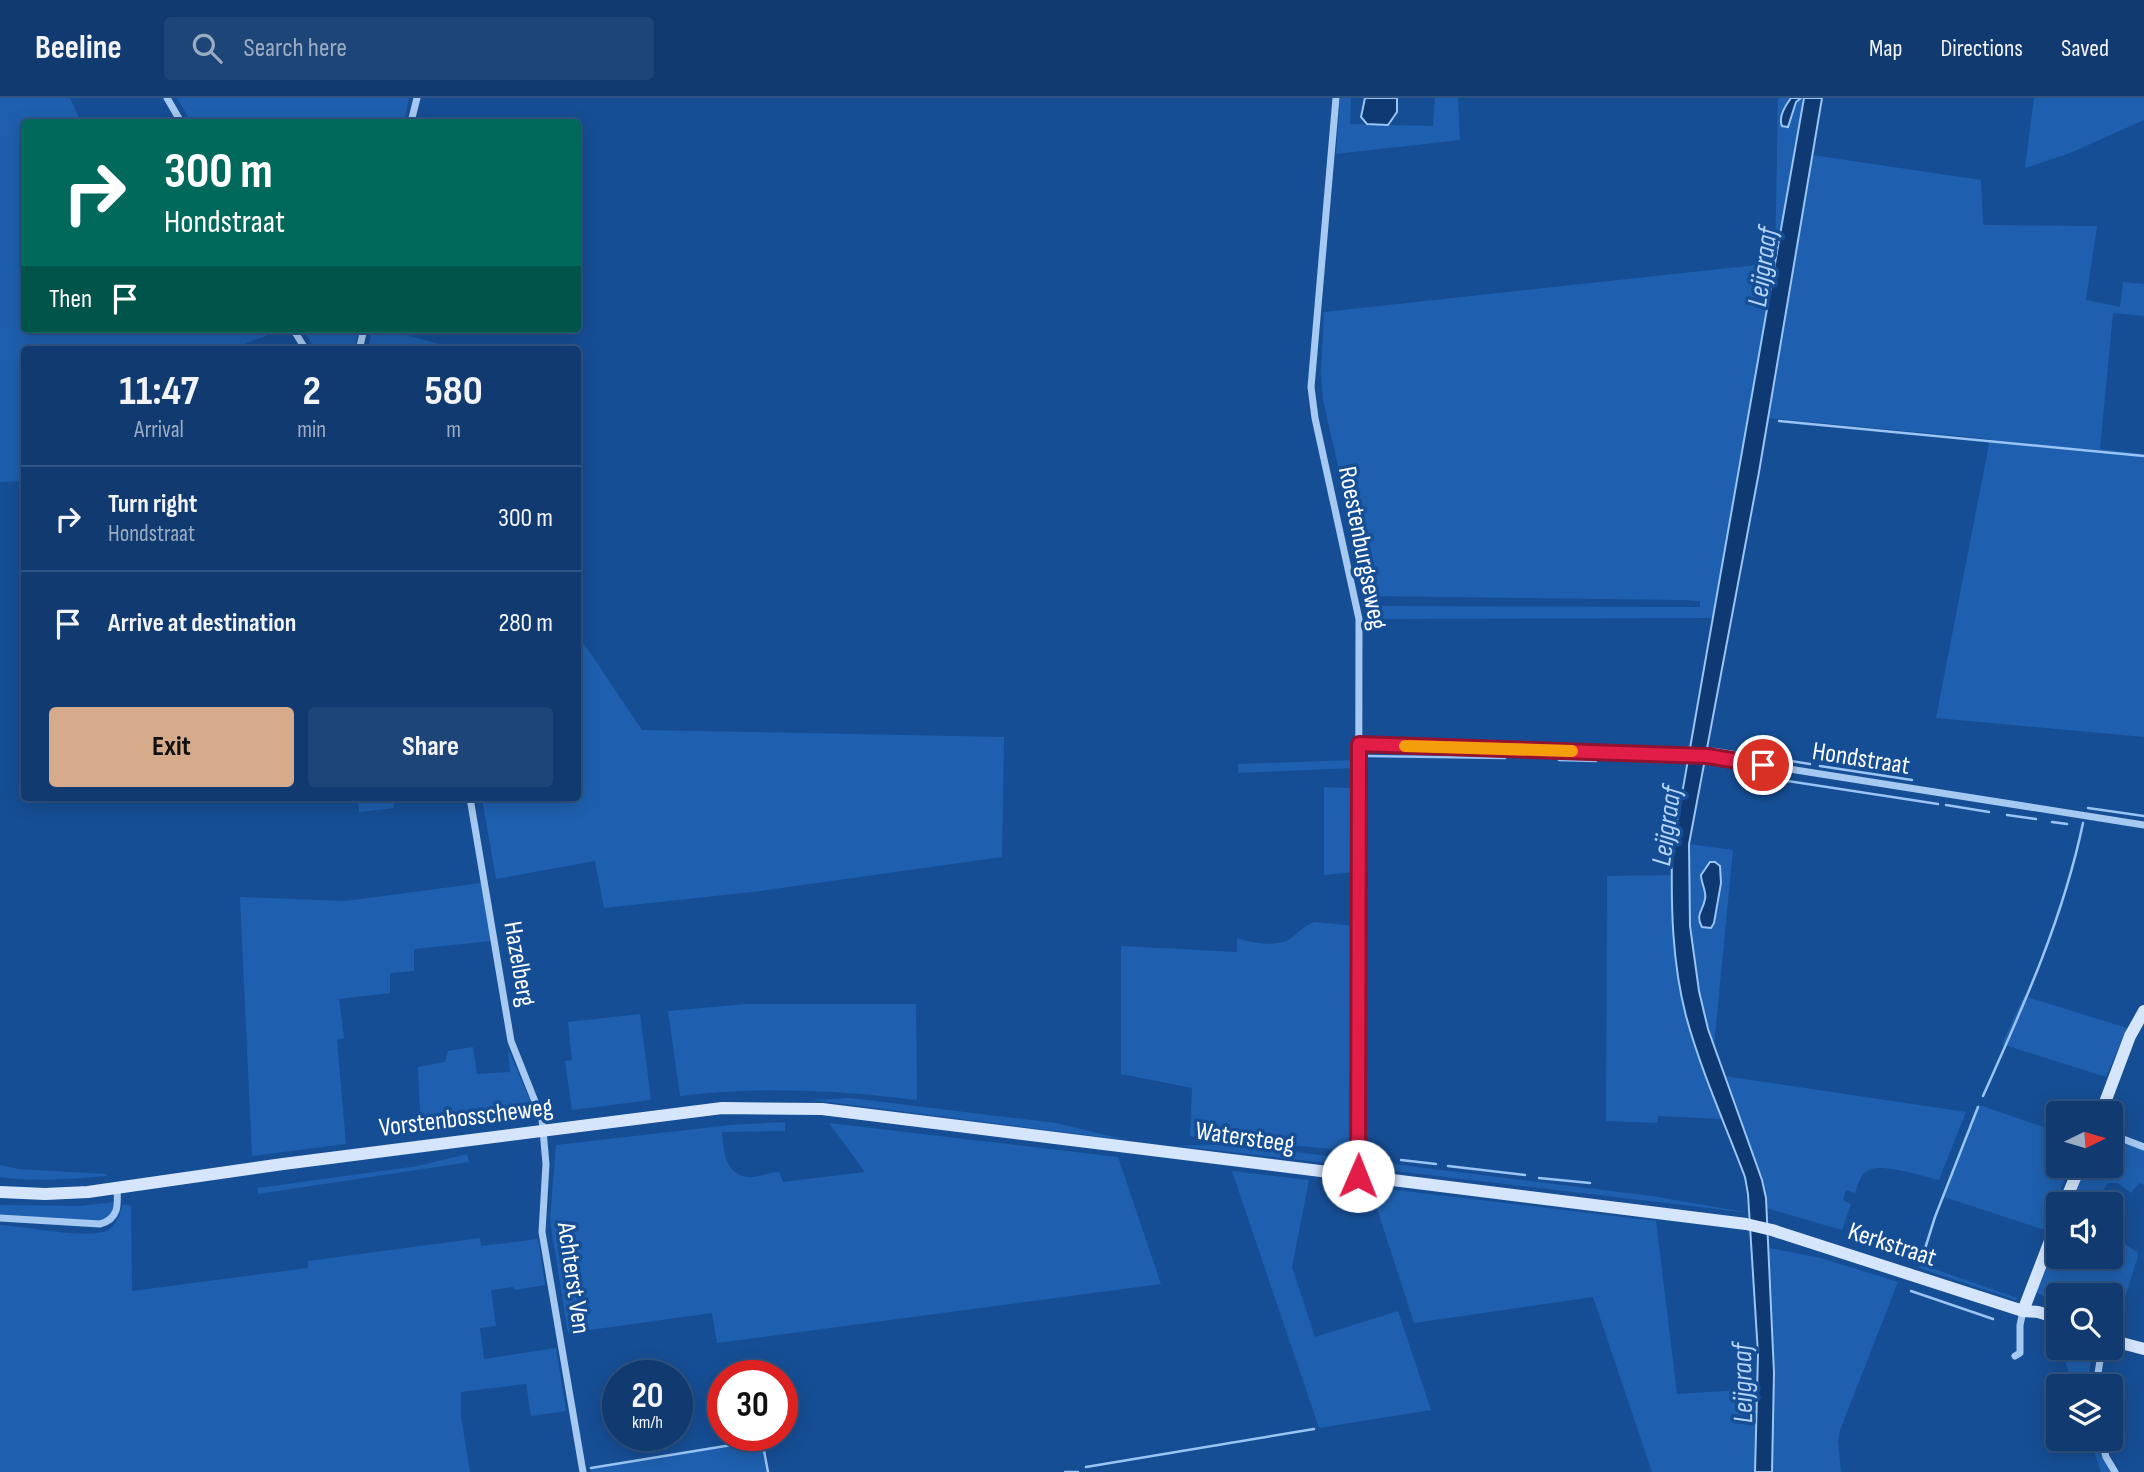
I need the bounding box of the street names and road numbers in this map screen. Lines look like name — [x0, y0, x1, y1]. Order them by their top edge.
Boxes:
street label: Roestenburgseweg — [1331, 464, 1393, 632]
street label: Hondstraat — [1810, 736, 1912, 782]
street label: Hazelberg — [496, 919, 542, 1009]
street label: Vorstenbosscheweg — [377, 1092, 555, 1144]
street label: Watersteeg — [1193, 1116, 1297, 1160]
street label: Kerkstraat — [1844, 1216, 1940, 1274]
street label: Achterst Ven — [550, 1219, 596, 1336]

